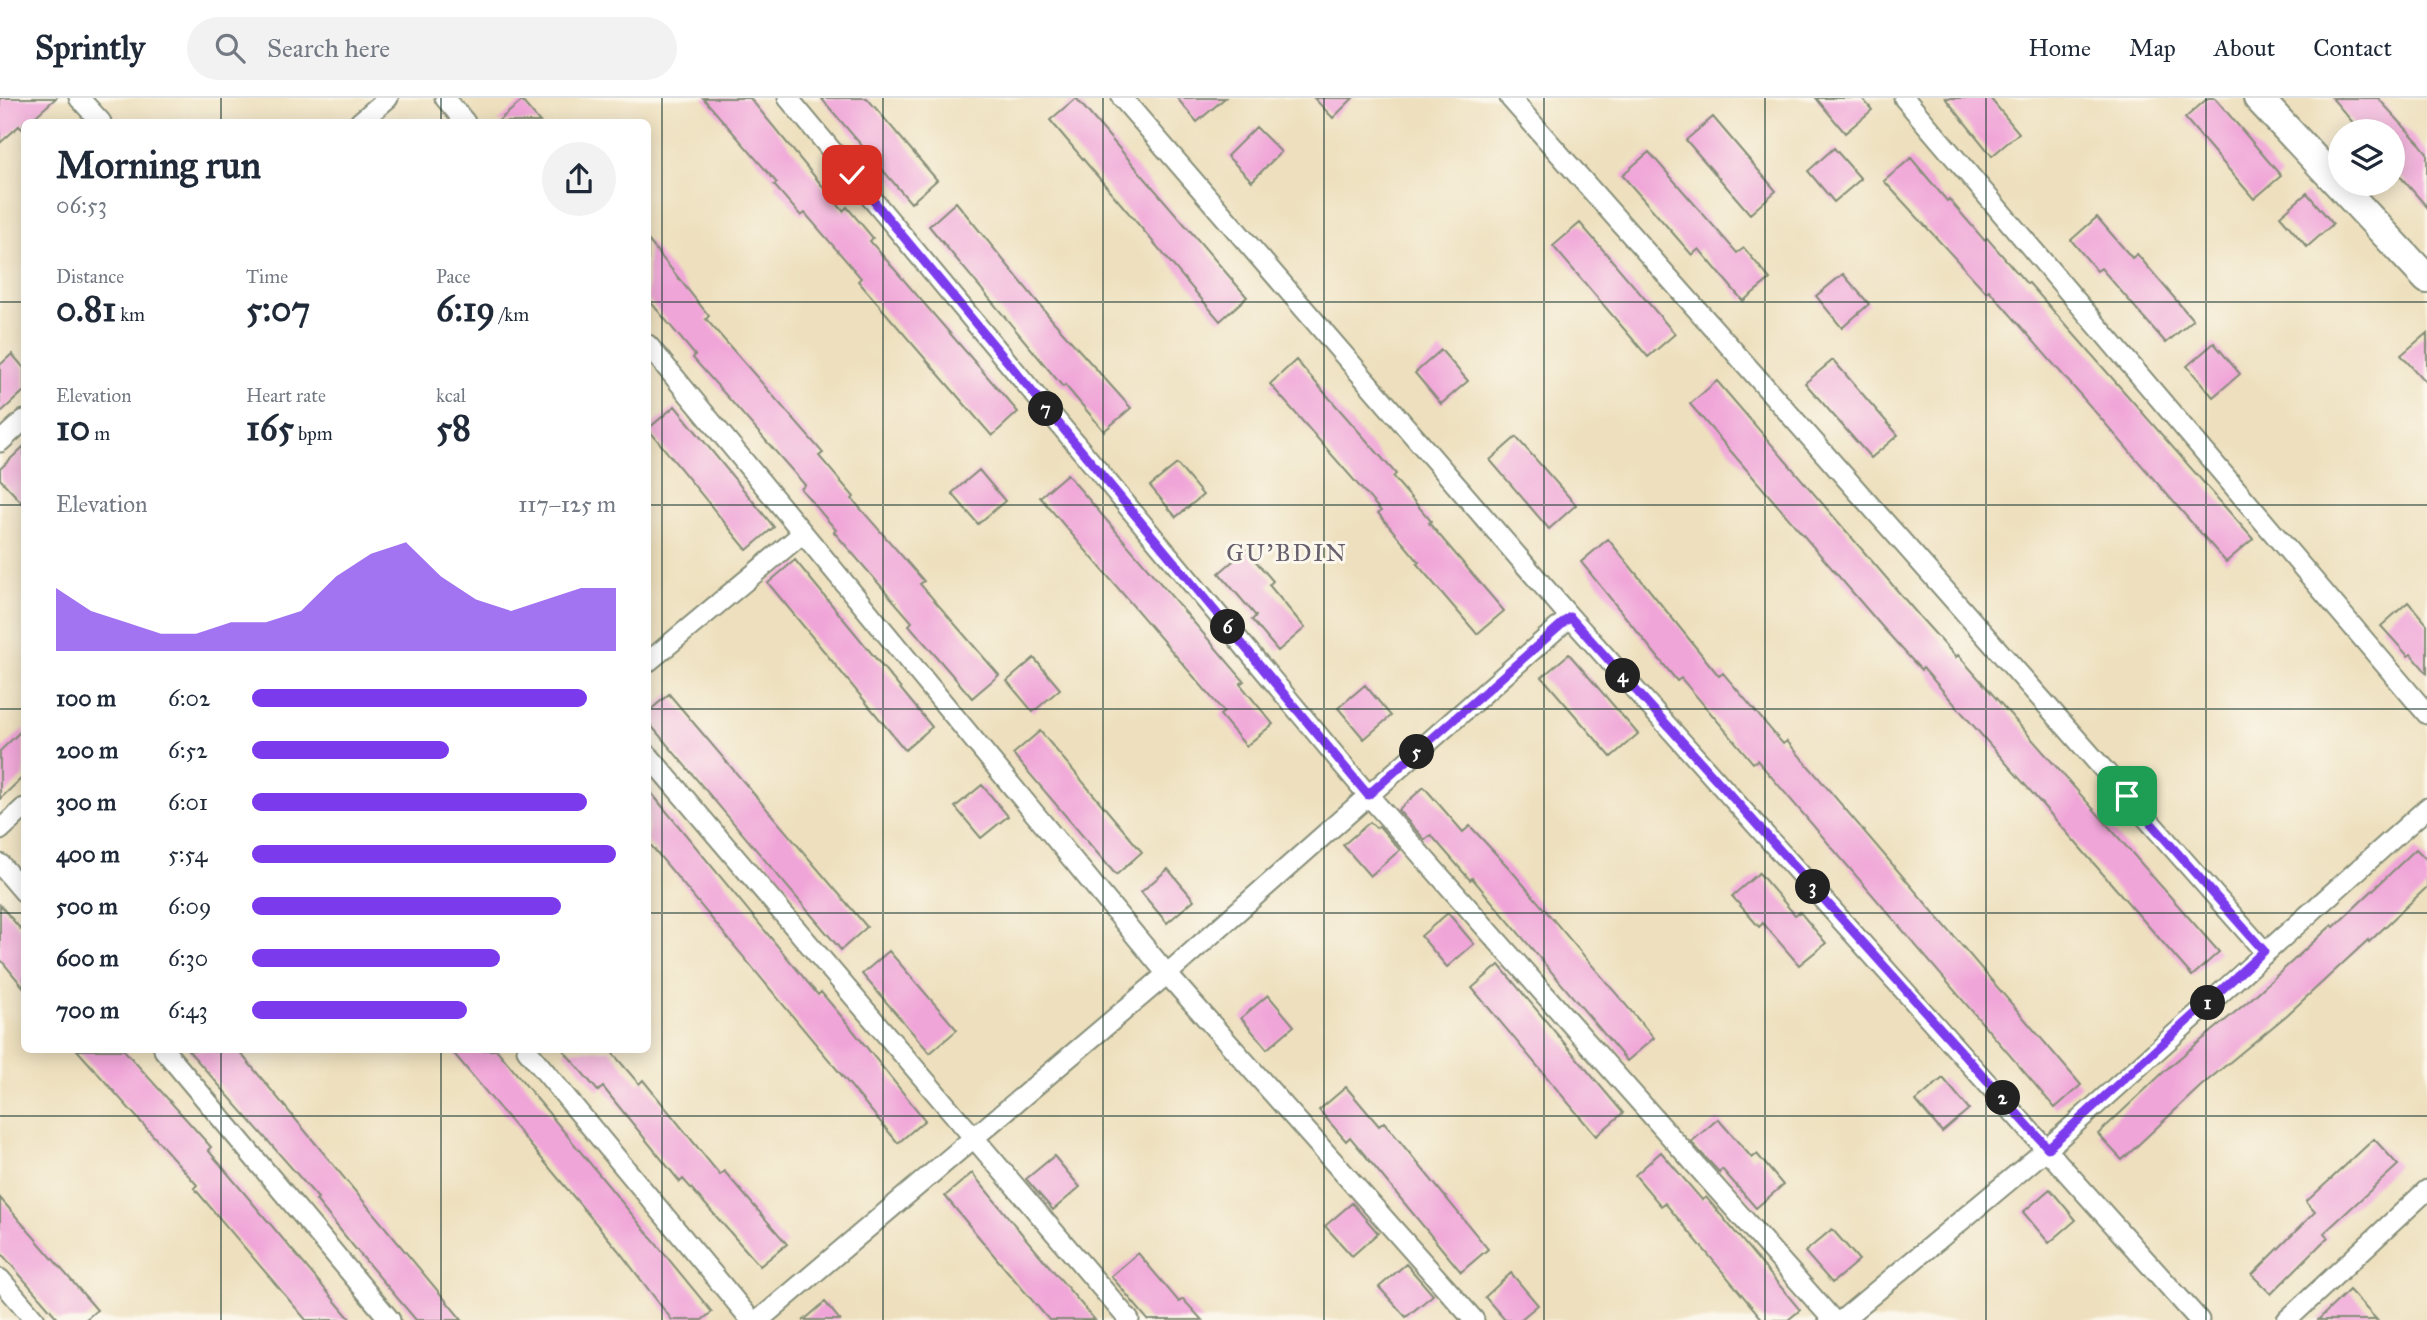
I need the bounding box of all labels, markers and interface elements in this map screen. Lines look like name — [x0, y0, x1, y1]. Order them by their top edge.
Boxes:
search box — [187, 17, 677, 80]
text: Sprintly — [35, 28, 145, 68]
icon: search — [211, 29, 249, 67]
text: Search here — [267, 32, 390, 64]
text: Home — [2028, 33, 2091, 63]
text: Map — [2129, 33, 2176, 63]
text: About — [2214, 33, 2275, 63]
text: Contact — [2313, 33, 2392, 63]
map controls — [2328, 119, 2405, 196]
button: layers — [2328, 119, 2405, 196]
text: Morning run — [56, 142, 261, 188]
button: share — [542, 142, 616, 216]
pin — [822, 145, 882, 205]
icon: check — [833, 156, 871, 194]
text: 06:53 — [56, 191, 107, 219]
text: Distance — [56, 265, 124, 288]
text: Time — [246, 265, 288, 288]
text: Pace — [436, 265, 470, 288]
text: 0.81 — [56, 288, 116, 331]
text: 5:07 — [246, 288, 310, 331]
text: 6:19 — [436, 288, 495, 331]
text: km — [116, 303, 145, 326]
text: /km — [495, 303, 529, 326]
text: Elevation — [56, 384, 131, 407]
text: Heart rate — [246, 384, 326, 407]
text: kcal — [436, 384, 466, 407]
pin: 7 — [1028, 392, 1064, 426]
text: 7 — [1040, 397, 1051, 420]
text: 10 — [56, 407, 90, 450]
text: 165 — [246, 407, 294, 450]
text: 58 — [436, 407, 471, 450]
text: m — [90, 422, 110, 445]
text: bpm — [294, 422, 333, 445]
text: Elevation — [56, 490, 147, 518]
text: 117–125 m — [518, 490, 616, 518]
district label: GU'BDIN — [1226, 538, 1348, 568]
pin: 6 — [1210, 610, 1246, 644]
text: 6 — [1223, 615, 1232, 638]
pin: 4 — [1606, 658, 1640, 694]
text: 4 — [1617, 664, 1628, 687]
text: 100 m — [56, 684, 116, 712]
text: 6:02 — [168, 684, 210, 712]
pin: 5 — [1400, 734, 1434, 770]
text: 200 m — [56, 736, 118, 764]
text: 6:52 — [168, 736, 208, 764]
text: 5 — [1412, 740, 1421, 763]
pin — [2097, 766, 2157, 826]
icon: arrive — [2108, 777, 2146, 815]
text: 300 m — [56, 788, 116, 816]
text: 6:01 — [168, 788, 208, 816]
text: 400 m — [56, 840, 120, 868]
text: 5:54 — [168, 840, 207, 868]
pin: 3 — [1796, 870, 1830, 904]
text: 3 — [1809, 875, 1816, 898]
text: 500 m — [56, 892, 118, 920]
text: 6:09 — [168, 892, 211, 920]
text: 600 m — [56, 944, 119, 972]
text: 6:30 — [168, 944, 208, 972]
pin: 1 — [2190, 986, 2226, 1020]
text: 1 — [2204, 991, 2211, 1014]
text: 700 m — [56, 996, 119, 1024]
text: 6:43 — [168, 996, 208, 1024]
pin: 2 — [1986, 1080, 2021, 1116]
text: 2 — [1998, 1086, 2007, 1109]

